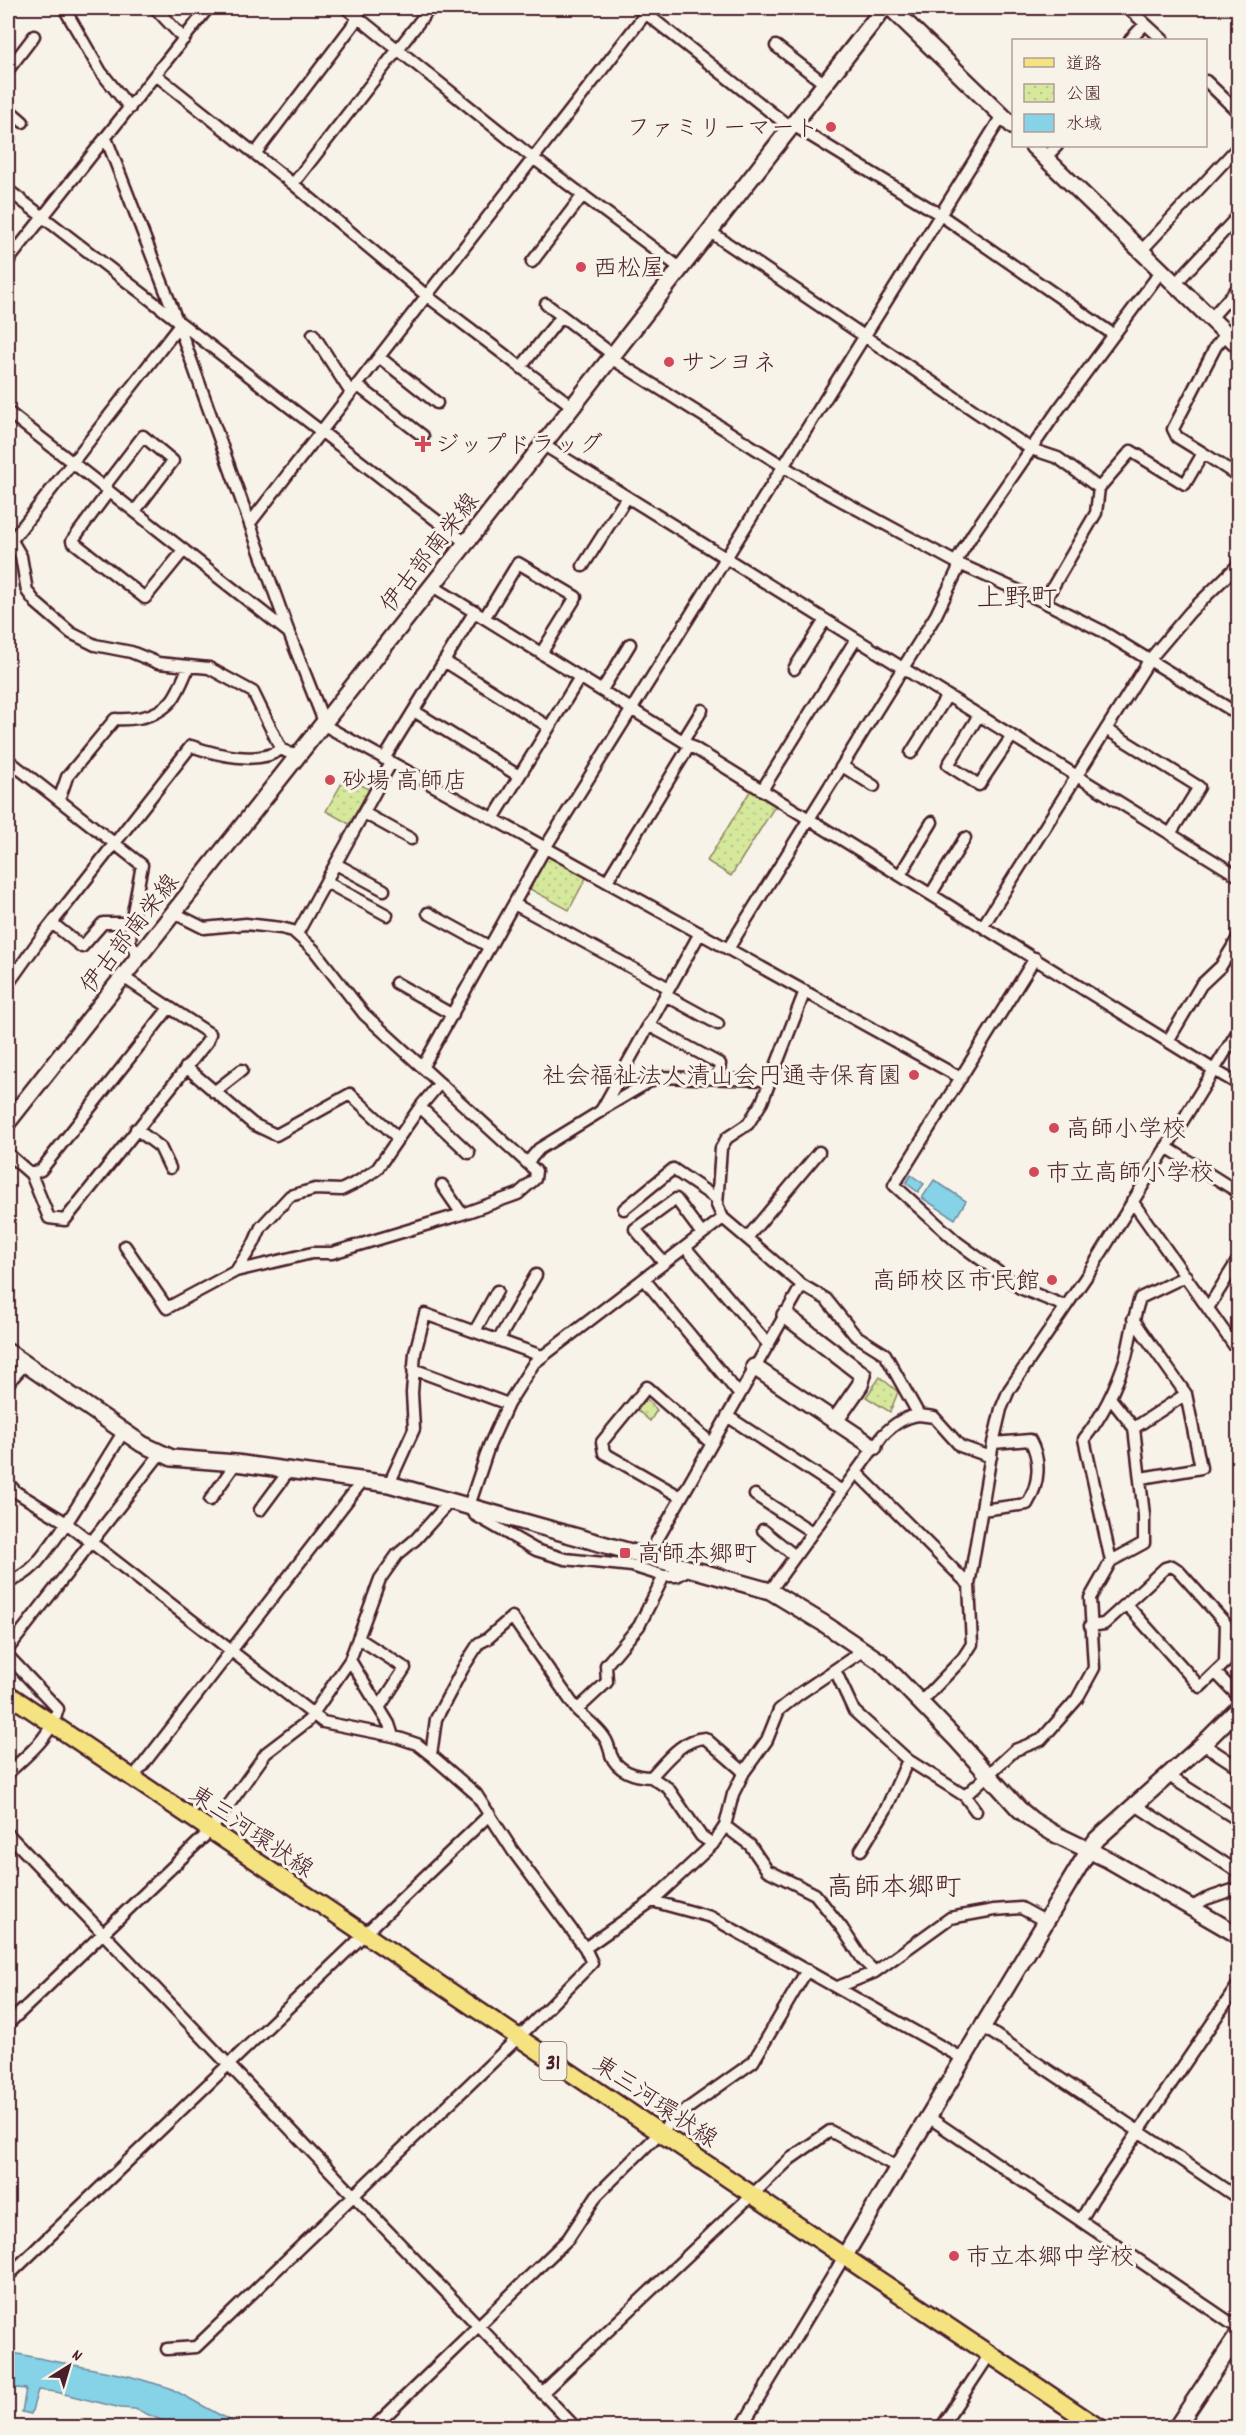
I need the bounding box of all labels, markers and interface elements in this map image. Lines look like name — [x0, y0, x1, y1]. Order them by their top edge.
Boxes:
legend — [1012, 39, 1207, 147]
text: 道路 — [1066, 53, 1102, 78]
text: 公園 — [1066, 83, 1102, 108]
place label: ファミリーマート — [627, 113, 819, 147]
text: 水域 — [1066, 113, 1102, 138]
marker: ファミリーマート — [824, 120, 838, 134]
place label: 西松屋 — [593, 253, 665, 287]
marker: 西松屋 — [574, 260, 588, 274]
place label: サンヨネ — [681, 348, 777, 382]
marker: サンヨネ — [662, 355, 676, 369]
place label: ジップドラッグ — [435, 430, 603, 464]
marker: ジップドラッグ — [416, 437, 430, 451]
street label: 伊古部南栄線 — [374, 487, 489, 621]
district label: 上野町 — [977, 581, 1058, 620]
place label: 砂場 高師店 — [342, 766, 468, 800]
marker: 砂場 高師店 — [323, 773, 337, 787]
street label: 伊古部南栄線 — [74, 868, 189, 1002]
place label: 社会福祉法人清山会円通寺保育園 — [542, 1061, 902, 1095]
marker: 社会福祉法人清山会円通寺保育園 — [907, 1068, 921, 1082]
place label: 高師小学校 — [1066, 1114, 1186, 1148]
marker: 高師小学校 — [1047, 1121, 1061, 1135]
place label: 市立高師小学校 — [1046, 1158, 1214, 1192]
marker: 市立高師小学校 — [1027, 1165, 1041, 1179]
place label: 高師校区市民館 — [872, 1266, 1040, 1300]
marker: 高師校区市民館 — [1045, 1273, 1059, 1287]
place label: 高師本郷町 — [637, 1539, 757, 1573]
marker: 高師本郷町 — [618, 1546, 632, 1560]
street label: 東三河環状線 — [181, 1779, 320, 1888]
district label: 高師本郷町 — [827, 1870, 962, 1909]
road number: 31 — [540, 2042, 566, 2080]
street label: 東三河環状線 — [585, 2049, 724, 2158]
place label: 市立本郷中学校 — [966, 2242, 1134, 2276]
marker: 市立本郷中学校 — [947, 2249, 961, 2263]
north arrow — [39, 2336, 99, 2396]
text: N — [66, 2344, 87, 2368]

